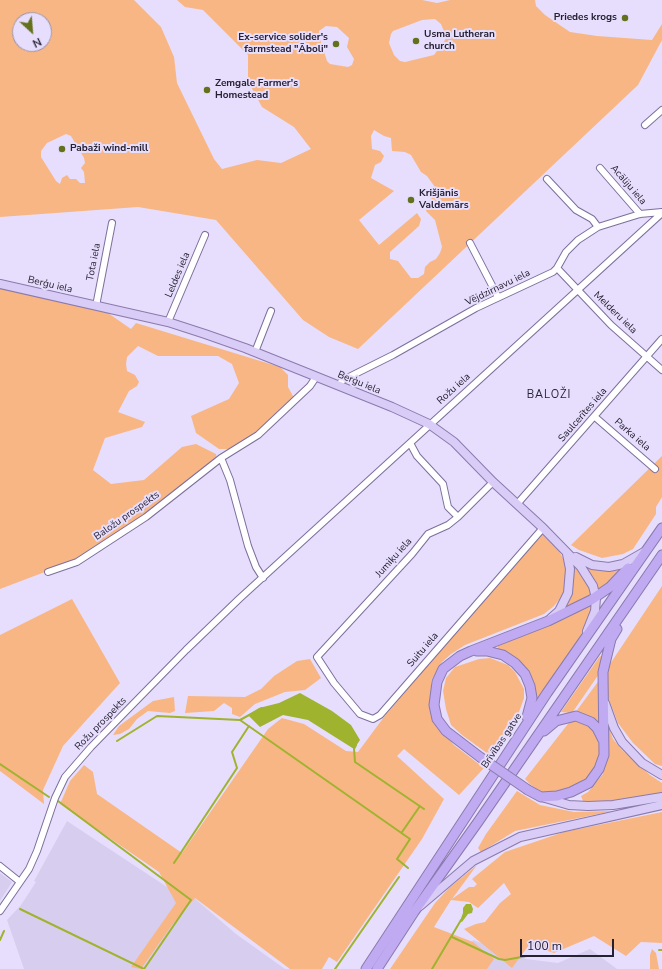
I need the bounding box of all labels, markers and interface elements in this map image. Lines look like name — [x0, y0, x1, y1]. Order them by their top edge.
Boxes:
north arrow — [12, 12, 52, 52]
place label: Priedes krogs — [554, 12, 617, 24]
marker: Priedes krogs — [620, 13, 630, 23]
place label: Usma Lutheran church — [424, 29, 495, 52]
place label: Ex-service solider's farmstead "Āboli" — [238, 32, 328, 56]
text: N — [30, 34, 44, 51]
marker: Usma Lutheran church — [411, 36, 421, 46]
marker: Ex-service solider's farmstead "Āboli" — [331, 39, 341, 49]
place label: Zemgale Farmer's Homestead — [215, 78, 298, 102]
marker: Zemgale Farmer's Homestead — [202, 85, 212, 95]
place label: Pabaži wind-mill — [70, 143, 148, 155]
marker: Pabaži wind-mill — [57, 144, 67, 154]
street label: Acāliju iela — [607, 163, 649, 207]
place label: Krišjānis Valdemārs — [419, 188, 469, 212]
marker: Krišjānis Valdemārs — [406, 195, 416, 205]
street label: Tota iela — [84, 242, 104, 282]
street label: Leldes iela — [163, 251, 193, 299]
street label: Vējdzirnavu iela — [464, 267, 532, 309]
street label: Berģu iela — [26, 274, 74, 296]
street label: Melderu iela — [591, 289, 639, 337]
street label: Berģu iela — [336, 369, 382, 397]
street label: Rožu iela — [435, 371, 473, 407]
street label: Saulcerītes iela — [556, 385, 610, 445]
district label: BALOŽI — [527, 388, 571, 402]
street label: Parka iela — [612, 416, 652, 454]
street label: Baložu prospekts — [92, 489, 162, 543]
street label: Jumiķu iela — [373, 536, 415, 580]
street label: Suitu iela — [405, 630, 441, 670]
street label: Rožu prospekts — [73, 695, 129, 753]
street label: Brīvības gatve — [479, 711, 525, 771]
scale bar — [522, 931, 616, 957]
text: 100 m — [527, 938, 562, 954]

